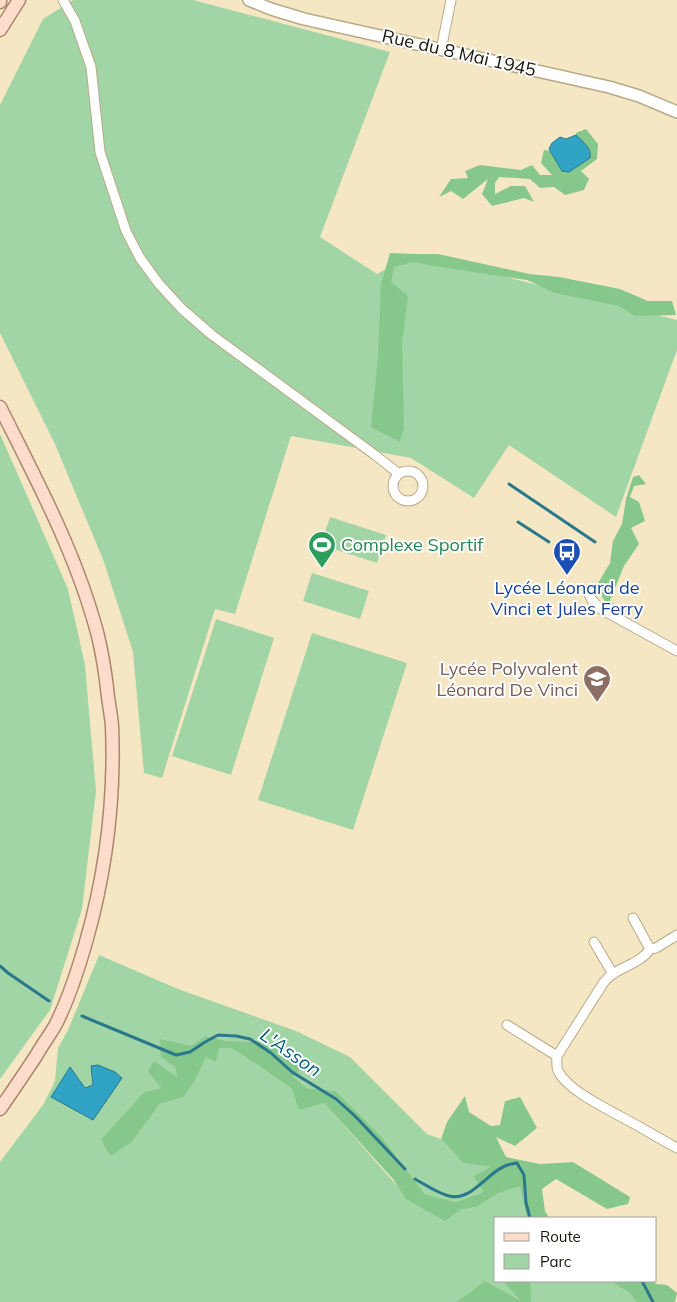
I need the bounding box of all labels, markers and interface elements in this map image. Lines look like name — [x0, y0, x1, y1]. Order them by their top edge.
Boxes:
street label: Rue du 8 Mai 1945 — [380, 24, 538, 81]
sports icon: Complexe Sportif — [307, 530, 337, 569]
place label: Complexe Sportif — [341, 533, 484, 556]
bus stop icon: Lycée Léonard de Vinci et Jules Ferry — [552, 537, 582, 576]
place label: Lycée Léonard de Vinci et Jules Ferry — [491, 576, 644, 620]
place label: Lycée Polyvalent Léonard De Vinci — [436, 657, 578, 701]
school or university icon: Lycée Polyvalent Léonard De Vinci — [582, 664, 612, 703]
water label: L'Asson — [256, 1022, 326, 1082]
legend — [494, 1217, 657, 1282]
text: Route — [540, 1227, 581, 1246]
text: Parc — [540, 1252, 571, 1271]

